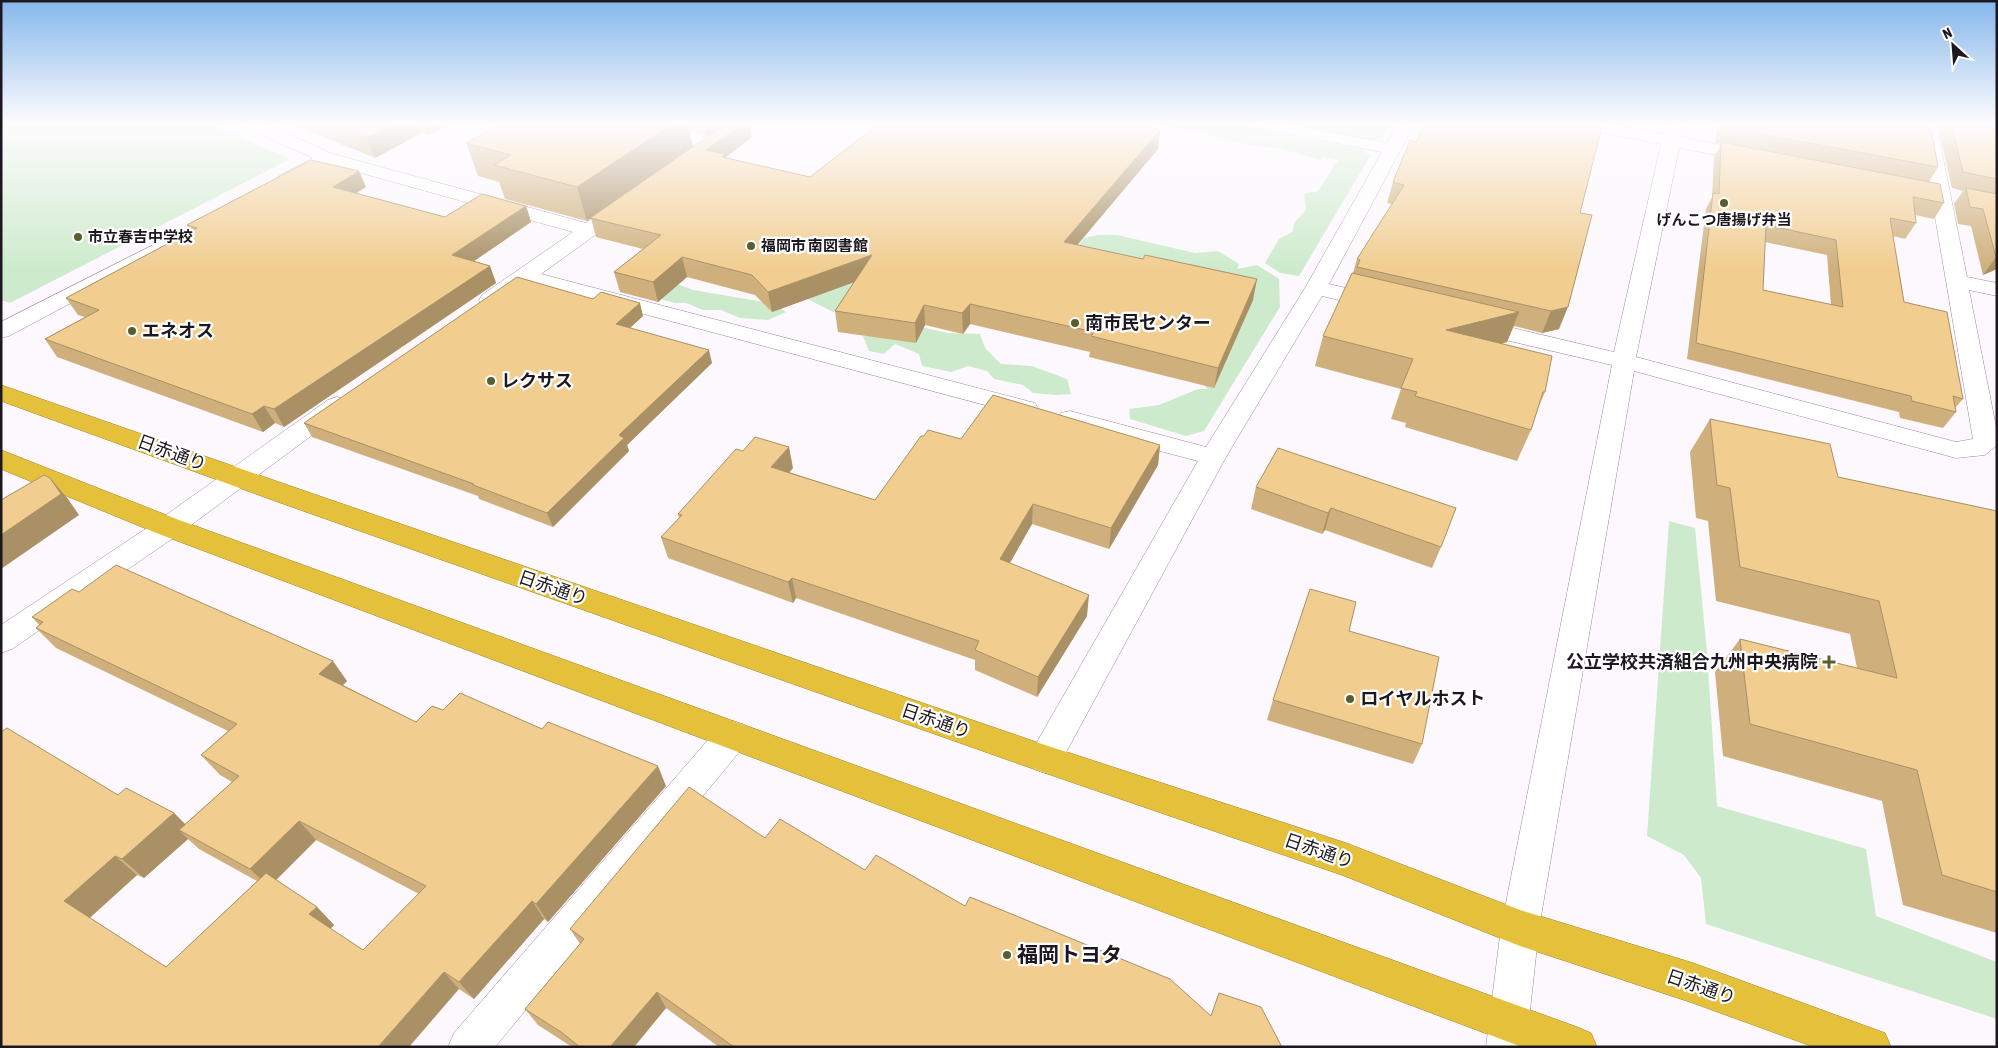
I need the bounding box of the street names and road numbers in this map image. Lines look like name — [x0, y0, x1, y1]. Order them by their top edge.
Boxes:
street label: 日赤通り — [135, 430, 210, 475]
street label: 日赤通り — [516, 566, 591, 609]
street label: 日赤通り — [899, 699, 974, 742]
street label: 日赤通り — [1282, 829, 1357, 872]
street label: 日赤通り — [1664, 965, 1739, 1008]

